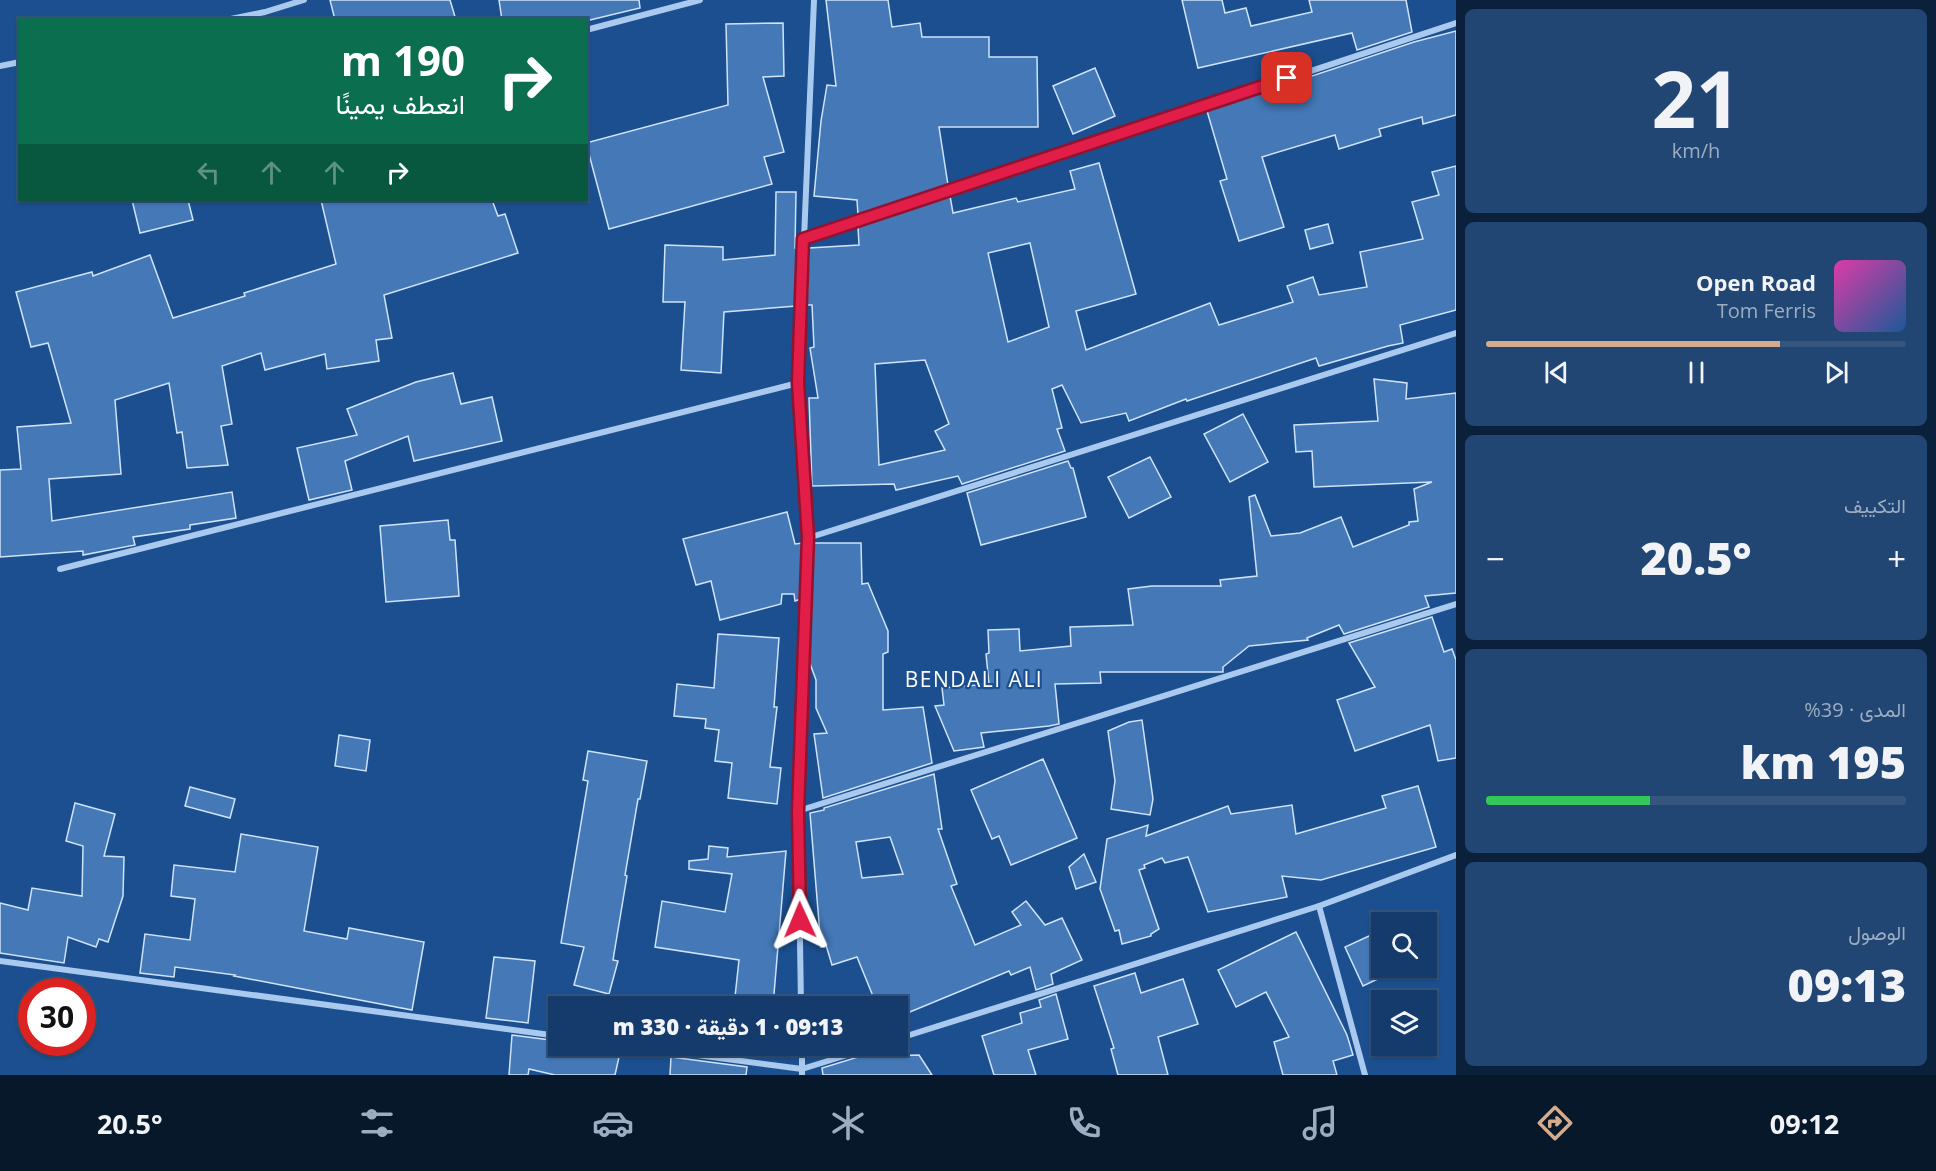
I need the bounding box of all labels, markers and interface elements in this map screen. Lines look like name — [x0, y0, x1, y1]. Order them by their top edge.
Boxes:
text: 190 m — [341, 31, 465, 88]
icon: right — [486, 42, 564, 120]
text: 21 — [1651, 45, 1741, 151]
pin — [1261, 52, 1312, 103]
icon: arrive — [1270, 61, 1303, 94]
text: انعطف يمينًا — [335, 85, 465, 122]
text: km/h — [1672, 137, 1720, 164]
icon: left — [192, 156, 225, 189]
icon: ahead — [255, 156, 288, 189]
icon: ahead — [318, 156, 351, 189]
icon: right — [381, 156, 414, 189]
text: Open Road — [1696, 267, 1816, 297]
text: Tom Ferris — [1717, 297, 1816, 324]
icon: previous — [1540, 356, 1573, 389]
icon: pause — [1680, 356, 1713, 389]
icon: next — [1820, 356, 1853, 389]
text: التكييف — [1844, 492, 1906, 519]
text: 20.5° — [1640, 527, 1752, 588]
text: − — [1486, 536, 1505, 581]
text: + — [1887, 536, 1906, 581]
district label: BENDALI ALI — [905, 665, 1043, 693]
text: المدى · 39% — [1804, 696, 1906, 723]
text: 195 km — [1741, 731, 1906, 792]
position arrow — [768, 888, 832, 952]
map controls — [1371, 912, 1437, 1056]
button: search — [1371, 912, 1437, 978]
text: الوصول — [1848, 919, 1906, 946]
text: 09:13 — [1788, 954, 1906, 1015]
speed limit sign: 30 — [18, 978, 96, 1056]
button: layers — [1371, 990, 1437, 1056]
text: 09:13 · 1 دقيقة · 330 m — [613, 1011, 843, 1041]
icon: filters — [356, 1102, 398, 1144]
icon: car — [592, 1102, 634, 1144]
icon: climate — [827, 1102, 869, 1144]
icon: phone — [1063, 1102, 1105, 1144]
icon: music — [1299, 1102, 1341, 1144]
icon: directions — [1534, 1102, 1576, 1144]
text: 20.5° — [97, 1105, 162, 1142]
text: 09:12 — [1770, 1105, 1839, 1142]

